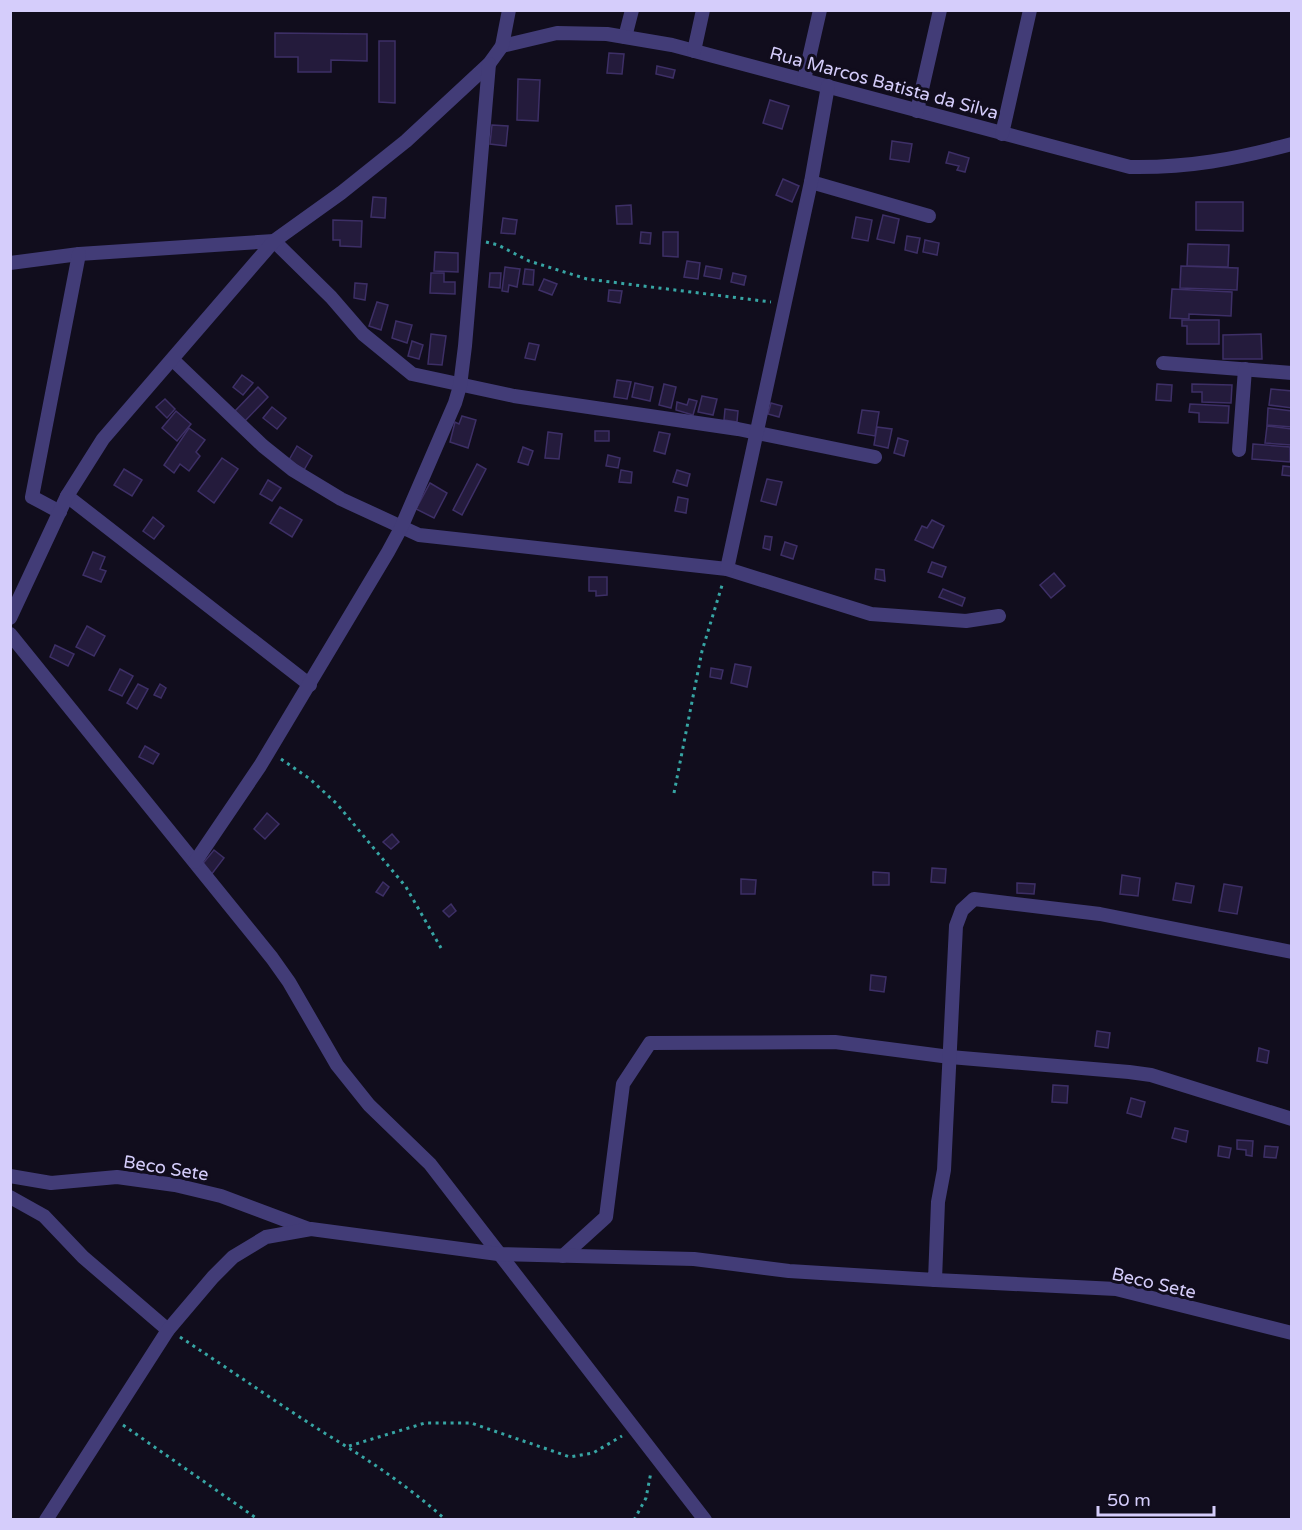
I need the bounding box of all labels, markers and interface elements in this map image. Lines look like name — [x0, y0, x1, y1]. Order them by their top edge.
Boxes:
street label: Rua Marcos Batista da Silva — [767, 42, 1001, 124]
street label: Beco Sete — [122, 1150, 210, 1186]
street label: Beco Sete — [1110, 1263, 1198, 1303]
scale bar — [1098, 1479, 1214, 1517]
text: 50 m — [1107, 1489, 1151, 1511]

